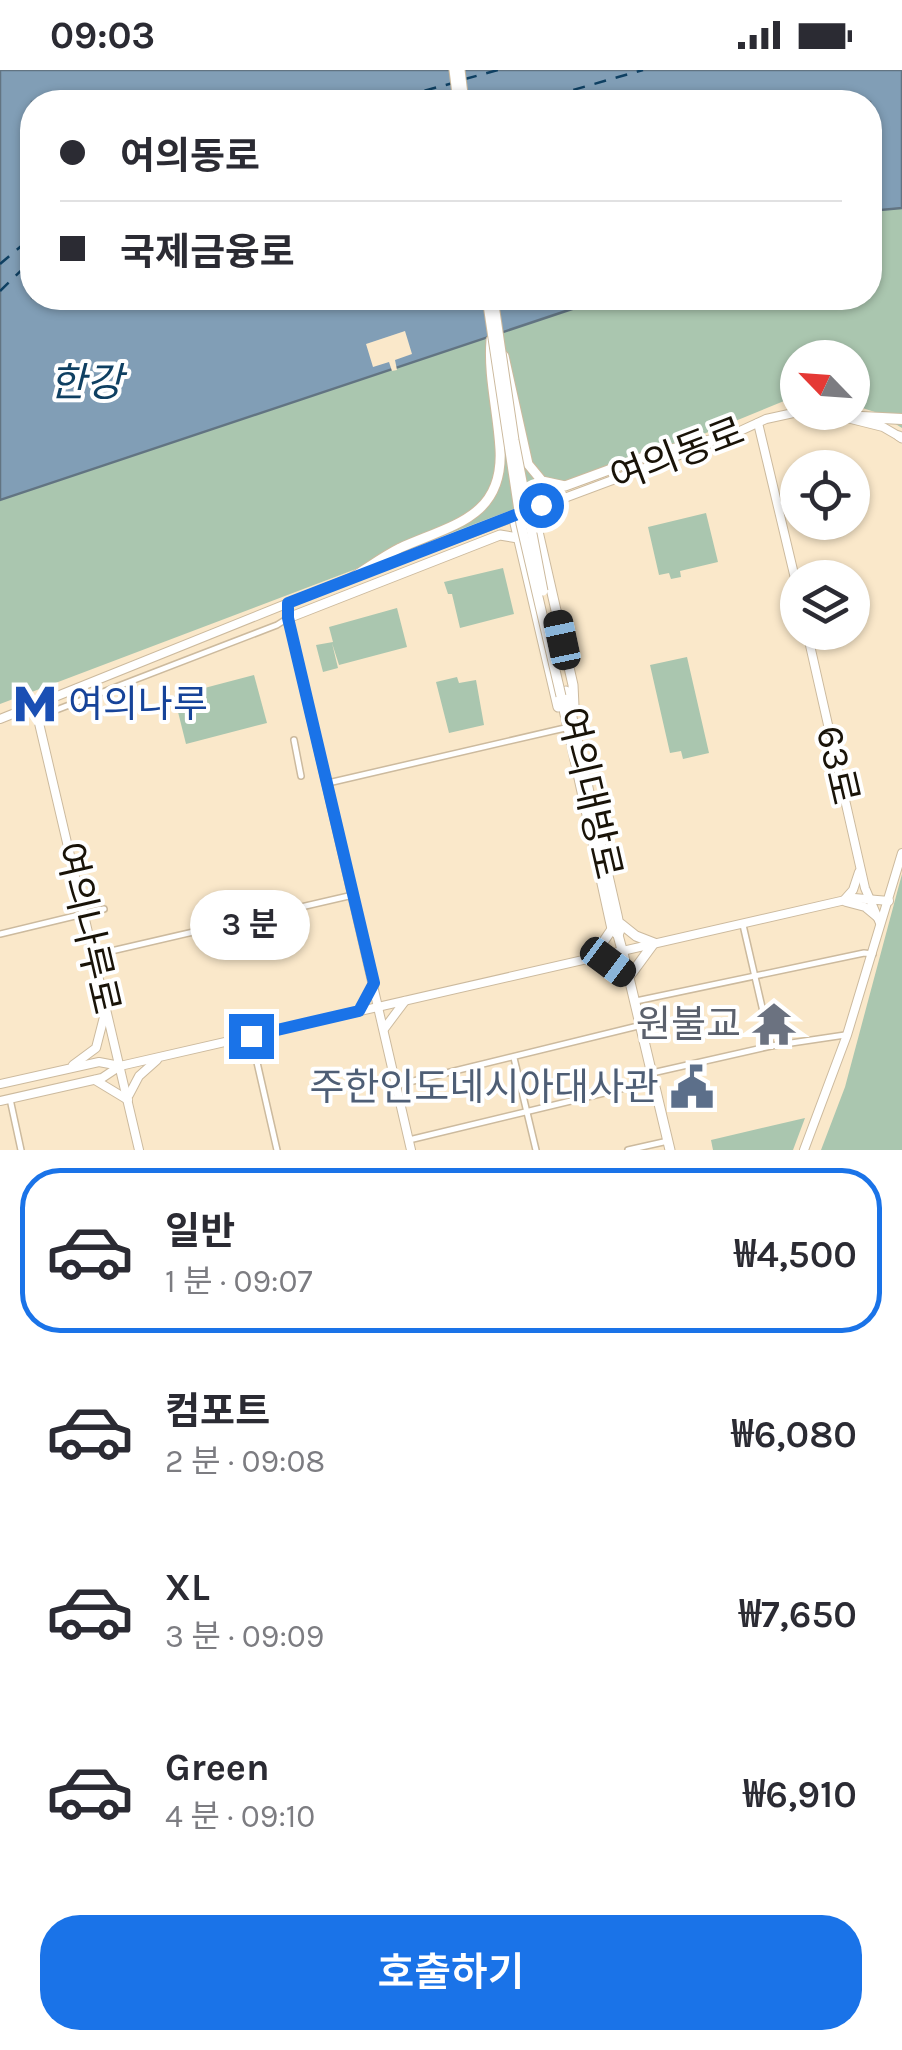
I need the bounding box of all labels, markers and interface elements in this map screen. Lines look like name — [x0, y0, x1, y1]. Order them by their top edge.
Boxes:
text: 09:03 — [50, 13, 155, 58]
text: 여의동로 — [120, 134, 260, 179]
text: 국제금융로 — [120, 230, 295, 275]
north arrow — [780, 340, 870, 430]
map controls — [780, 340, 870, 650]
water label: 한강 — [49, 359, 128, 406]
street label: 여의동로 — [604, 408, 751, 501]
button: locate — [780, 450, 870, 540]
route start — [519, 483, 564, 528]
button: layers — [780, 560, 870, 650]
car — [541, 608, 583, 672]
metro station icon: 여의나루 — [11, 680, 59, 728]
place label: 여의나루 — [68, 682, 208, 727]
street label: 여의대방로 — [548, 703, 631, 883]
street label: 63로 — [807, 721, 868, 809]
street label: 여의나루로 — [46, 838, 129, 1018]
callout: 3 분 — [191, 891, 311, 961]
text: 3 분 — [221, 906, 279, 943]
car — [575, 932, 641, 992]
temple icon: 원불교 — [750, 1000, 798, 1048]
place label: 원불교 — [636, 1002, 741, 1047]
route end — [229, 1014, 274, 1059]
public building icon: 주한인도네시아대사관 — [668, 1063, 716, 1111]
place label: 주한인도네시아대사관 — [309, 1065, 659, 1110]
icon: car — [45, 1206, 135, 1296]
text: 일반 — [165, 1209, 235, 1254]
text: ₩4,500 — [734, 1232, 857, 1277]
text: 1 분 · 09:07 — [165, 1263, 312, 1300]
icon: car — [45, 1386, 135, 1476]
text: 컴포트 — [165, 1389, 270, 1434]
text: ₩6,080 — [732, 1412, 857, 1457]
text: 2 분 · 09:08 — [165, 1443, 325, 1480]
text: XL — [165, 1565, 210, 1610]
icon: car — [45, 1566, 135, 1656]
text: ₩7,650 — [739, 1592, 857, 1637]
text: 3 분 · 09:09 — [165, 1618, 324, 1655]
text: Green — [165, 1745, 270, 1790]
icon: car — [45, 1746, 135, 1836]
text: ₩6,910 — [743, 1772, 857, 1817]
text: 4 분 · 09:10 — [165, 1798, 315, 1835]
button: 호출하기 — [40, 1915, 862, 2030]

